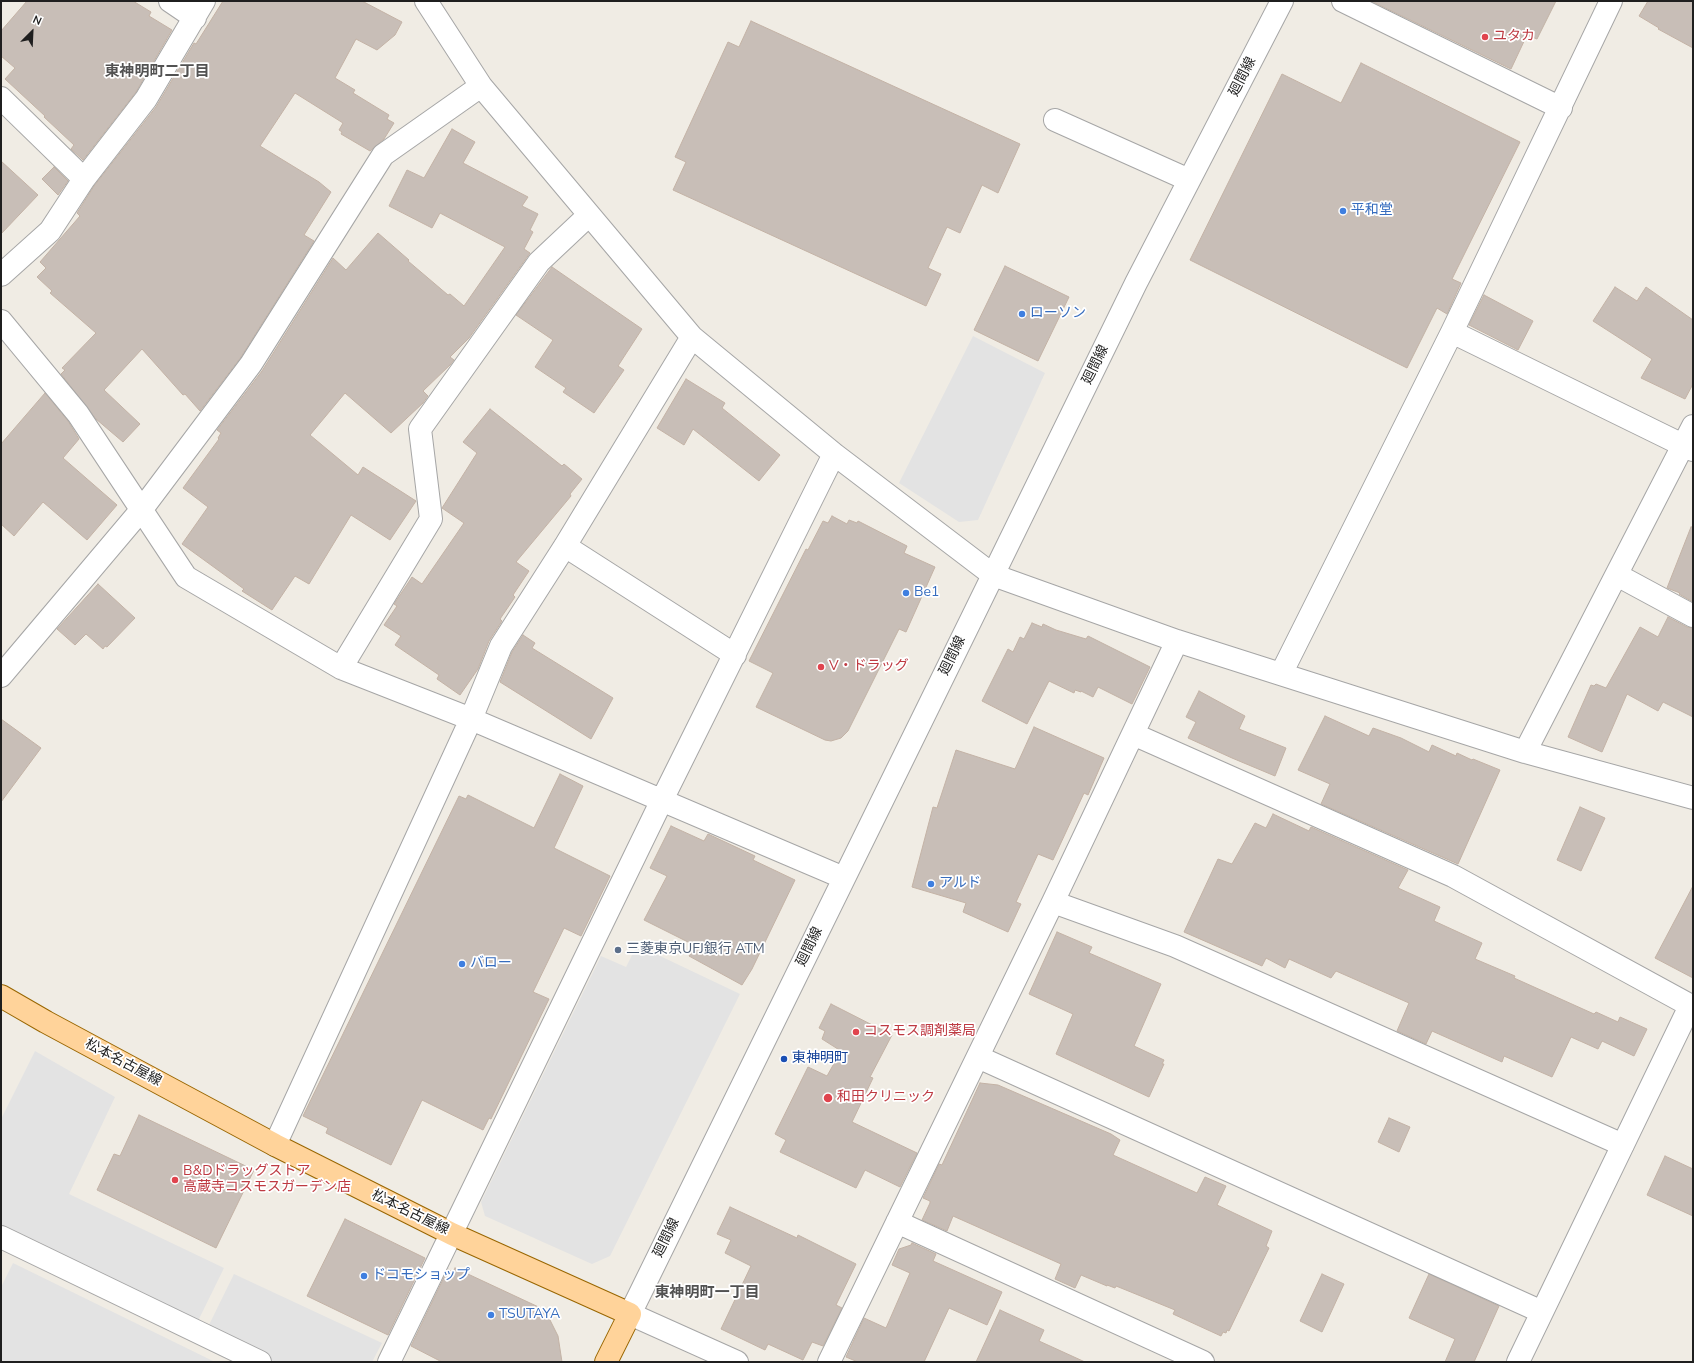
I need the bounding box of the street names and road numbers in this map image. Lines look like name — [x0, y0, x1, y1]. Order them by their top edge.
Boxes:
street label: 廻間線 — [1226, 54, 1260, 100]
street label: 廻間線 — [1079, 342, 1113, 388]
street label: 廻間線 — [936, 633, 970, 679]
street label: 廻間線 — [793, 924, 827, 970]
street label: 松本名古屋線 — [82, 1036, 164, 1090]
street label: 松本名古屋線 — [369, 1187, 451, 1239]
street label: 廻間線 — [650, 1215, 684, 1261]

